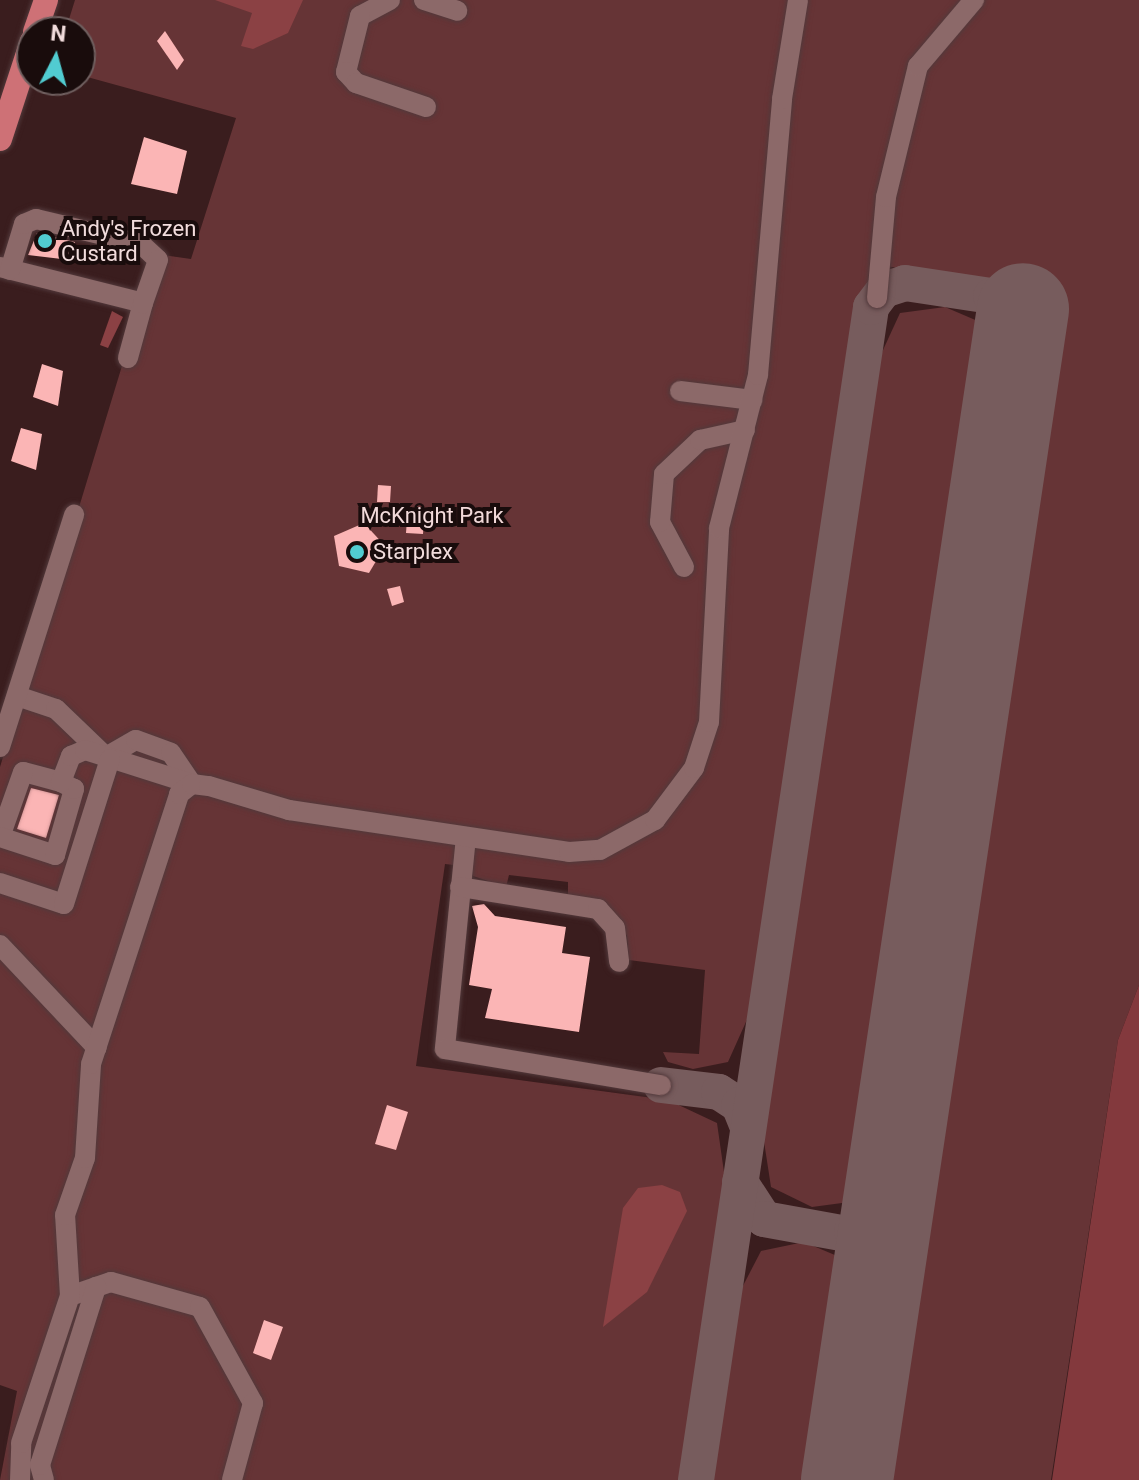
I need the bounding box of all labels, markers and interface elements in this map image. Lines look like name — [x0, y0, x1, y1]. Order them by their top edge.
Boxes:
north arrow — [16, 16, 96, 96]
text: N — [49, 20, 67, 47]
place label: Andy's Frozen Custard — [61, 215, 196, 266]
marker: Andy's Frozen Custard — [36, 232, 54, 250]
park label: McKnight Park — [360, 503, 504, 529]
place label: Starplex — [373, 539, 453, 565]
marker: Starplex — [348, 543, 366, 561]

